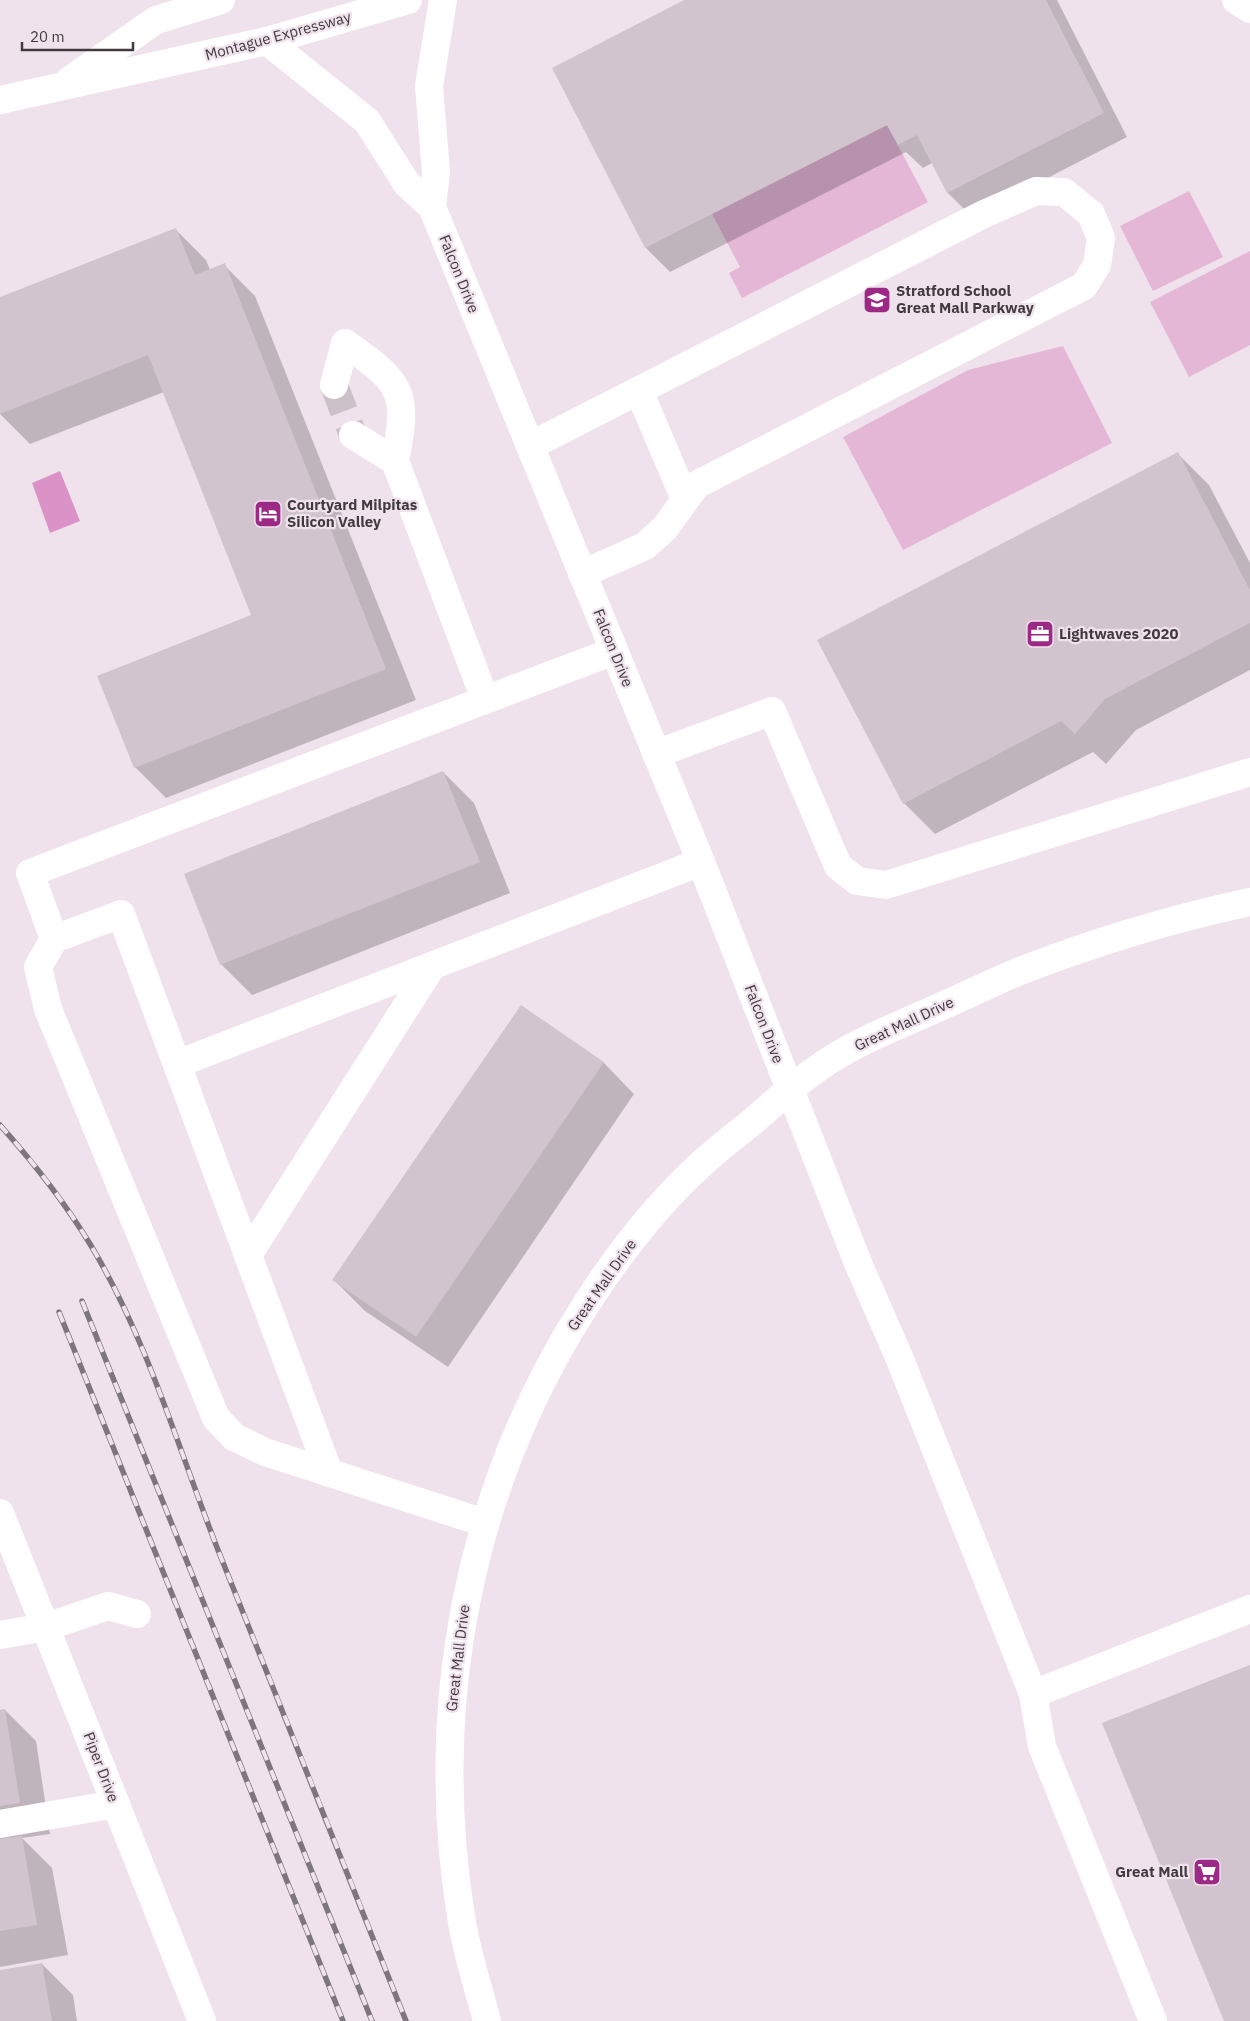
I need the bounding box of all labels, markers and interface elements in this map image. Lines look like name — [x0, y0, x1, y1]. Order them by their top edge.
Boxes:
street label: Montague Expressway — [203, 7, 353, 64]
scale bar — [22, 20, 134, 52]
text: 20 m — [30, 27, 65, 46]
street label: Falcon Drive — [435, 232, 484, 316]
place label: Stratford School Great Mall Parkway — [896, 281, 1034, 317]
school or university icon: Stratford School Great Mall Parkway — [862, 285, 892, 315]
place label: Courtyard Milpitas Silicon Valley — [287, 495, 418, 531]
hotel icon: Courtyard Milpitas Silicon Valley — [253, 499, 283, 529]
street label: Falcon Drive — [589, 606, 638, 690]
office icon: Lightwaves 2020 — [1025, 619, 1055, 649]
place label: Lightwaves 2020 — [1059, 624, 1178, 643]
street label: Falcon Drive — [741, 982, 788, 1066]
street label: Great Mall Drive — [851, 992, 957, 1055]
street label: Great Mall Drive — [563, 1235, 640, 1334]
street label: Great Mall Drive — [442, 1603, 473, 1712]
street label: Piper Drive — [79, 1729, 124, 1805]
supermarket icon: Great Mall — [1192, 1857, 1222, 1887]
place label: Great Mall — [1115, 1862, 1188, 1881]

